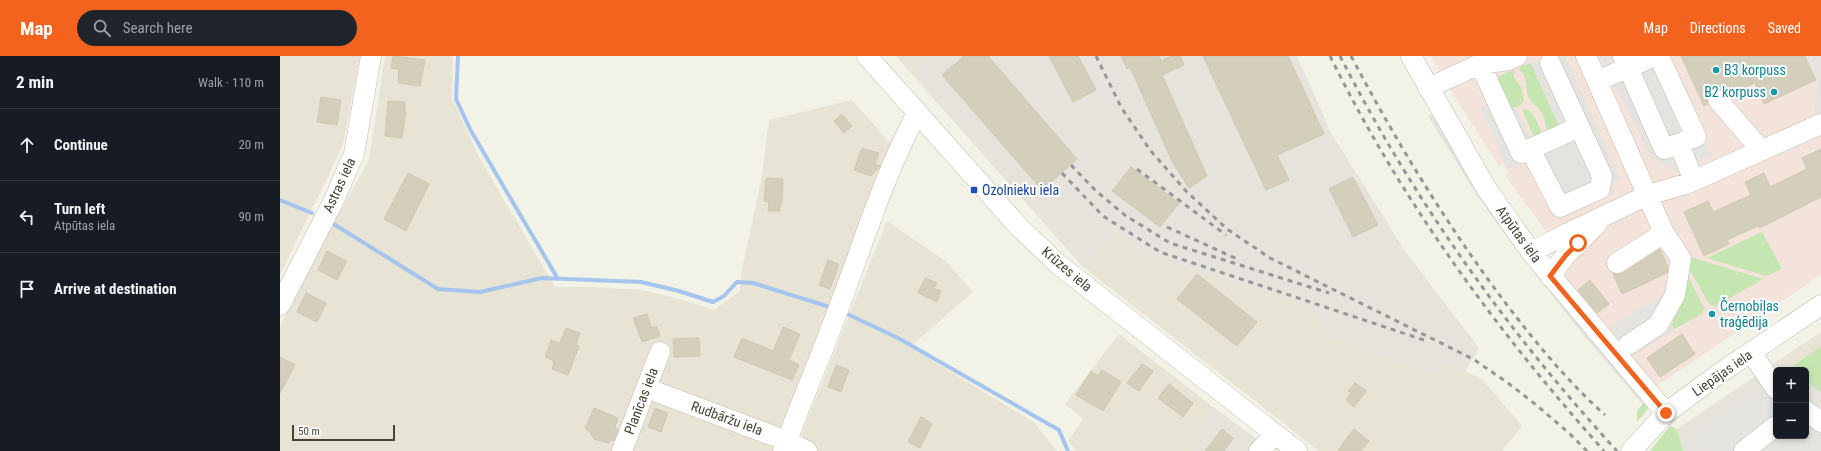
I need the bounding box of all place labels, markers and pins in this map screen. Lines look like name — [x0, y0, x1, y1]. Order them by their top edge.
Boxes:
place label: B3 korpuss — [1724, 62, 1786, 78]
marker: B3 korpuss — [1711, 65, 1721, 75]
place label: B2 korpuss — [1704, 84, 1766, 100]
marker: B2 korpuss — [1769, 87, 1779, 97]
place label: Ozolnieku iela — [982, 182, 1059, 198]
marker: Ozolnieku iela — [969, 185, 979, 195]
place label: Černobiļas traģēdija — [1720, 297, 1779, 330]
marker: Černobiļas traģēdija — [1707, 309, 1717, 319]

